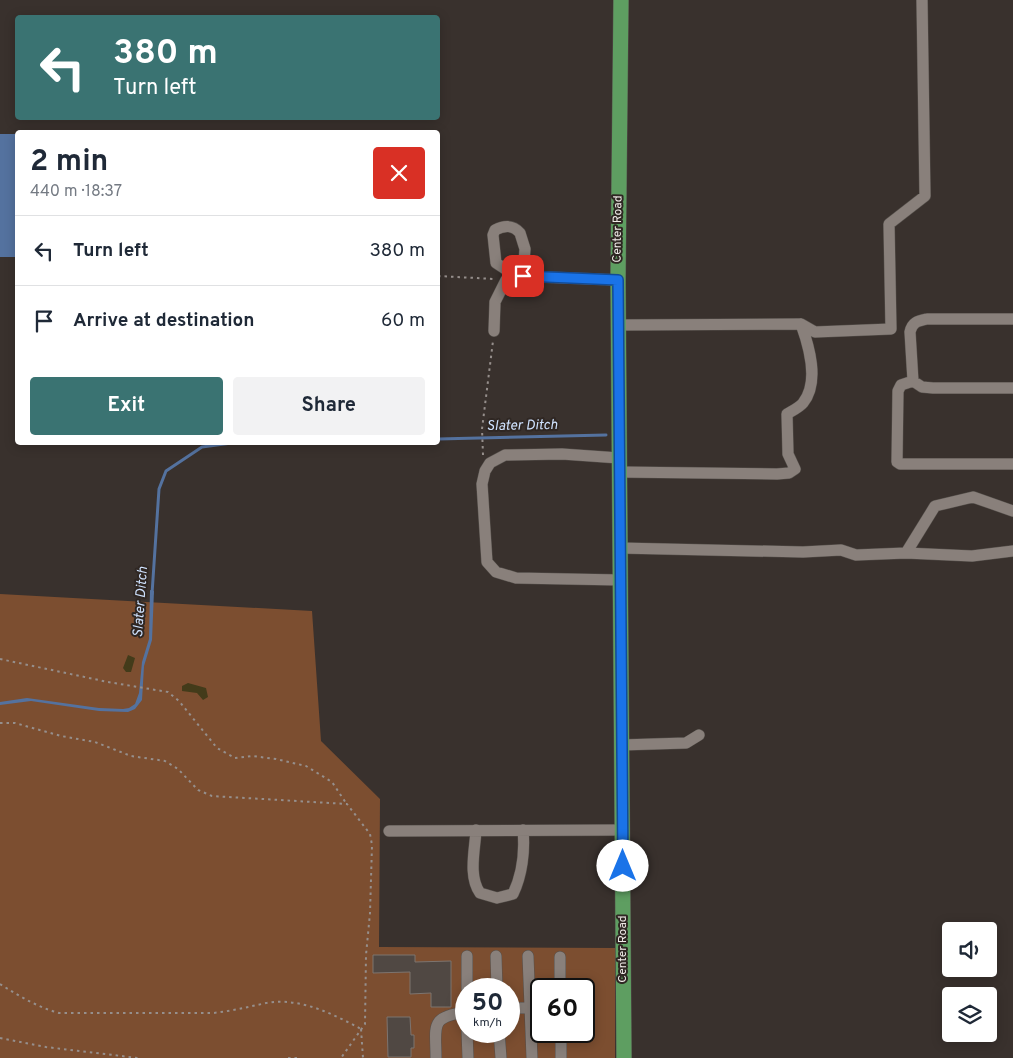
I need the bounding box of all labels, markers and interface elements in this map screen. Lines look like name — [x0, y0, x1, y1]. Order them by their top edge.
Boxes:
text: 380 m — [113, 32, 218, 76]
icon: left — [30, 35, 95, 100]
text: Turn left — [113, 75, 196, 102]
text: 2 min — [30, 144, 108, 181]
button: close — [373, 147, 425, 199]
text: 440 m · 18:37 — [30, 182, 122, 202]
street label: Center Road — [609, 195, 627, 263]
icon: left — [30, 237, 58, 265]
text: Turn left — [73, 239, 149, 263]
text: 380 m — [369, 239, 425, 263]
pin — [502, 255, 544, 297]
icon: arrive — [509, 262, 537, 290]
icon: arrive — [30, 307, 58, 335]
text: Arrive at destination — [73, 309, 254, 333]
text: 60 m — [381, 309, 425, 333]
button: Exit — [30, 377, 223, 435]
button: Share — [233, 377, 425, 435]
water label: Slater Ditch — [486, 417, 558, 435]
water label: Slater Ditch — [130, 566, 152, 638]
position arrow — [596, 839, 648, 891]
street label: Center Road — [615, 915, 631, 983]
map controls — [942, 922, 997, 1042]
button: sound — [942, 922, 997, 977]
speed limit sign: 60 — [530, 978, 595, 1043]
button: layers — [942, 987, 997, 1042]
text: 50 — [472, 988, 503, 1020]
text: km/h — [473, 1015, 502, 1031]

